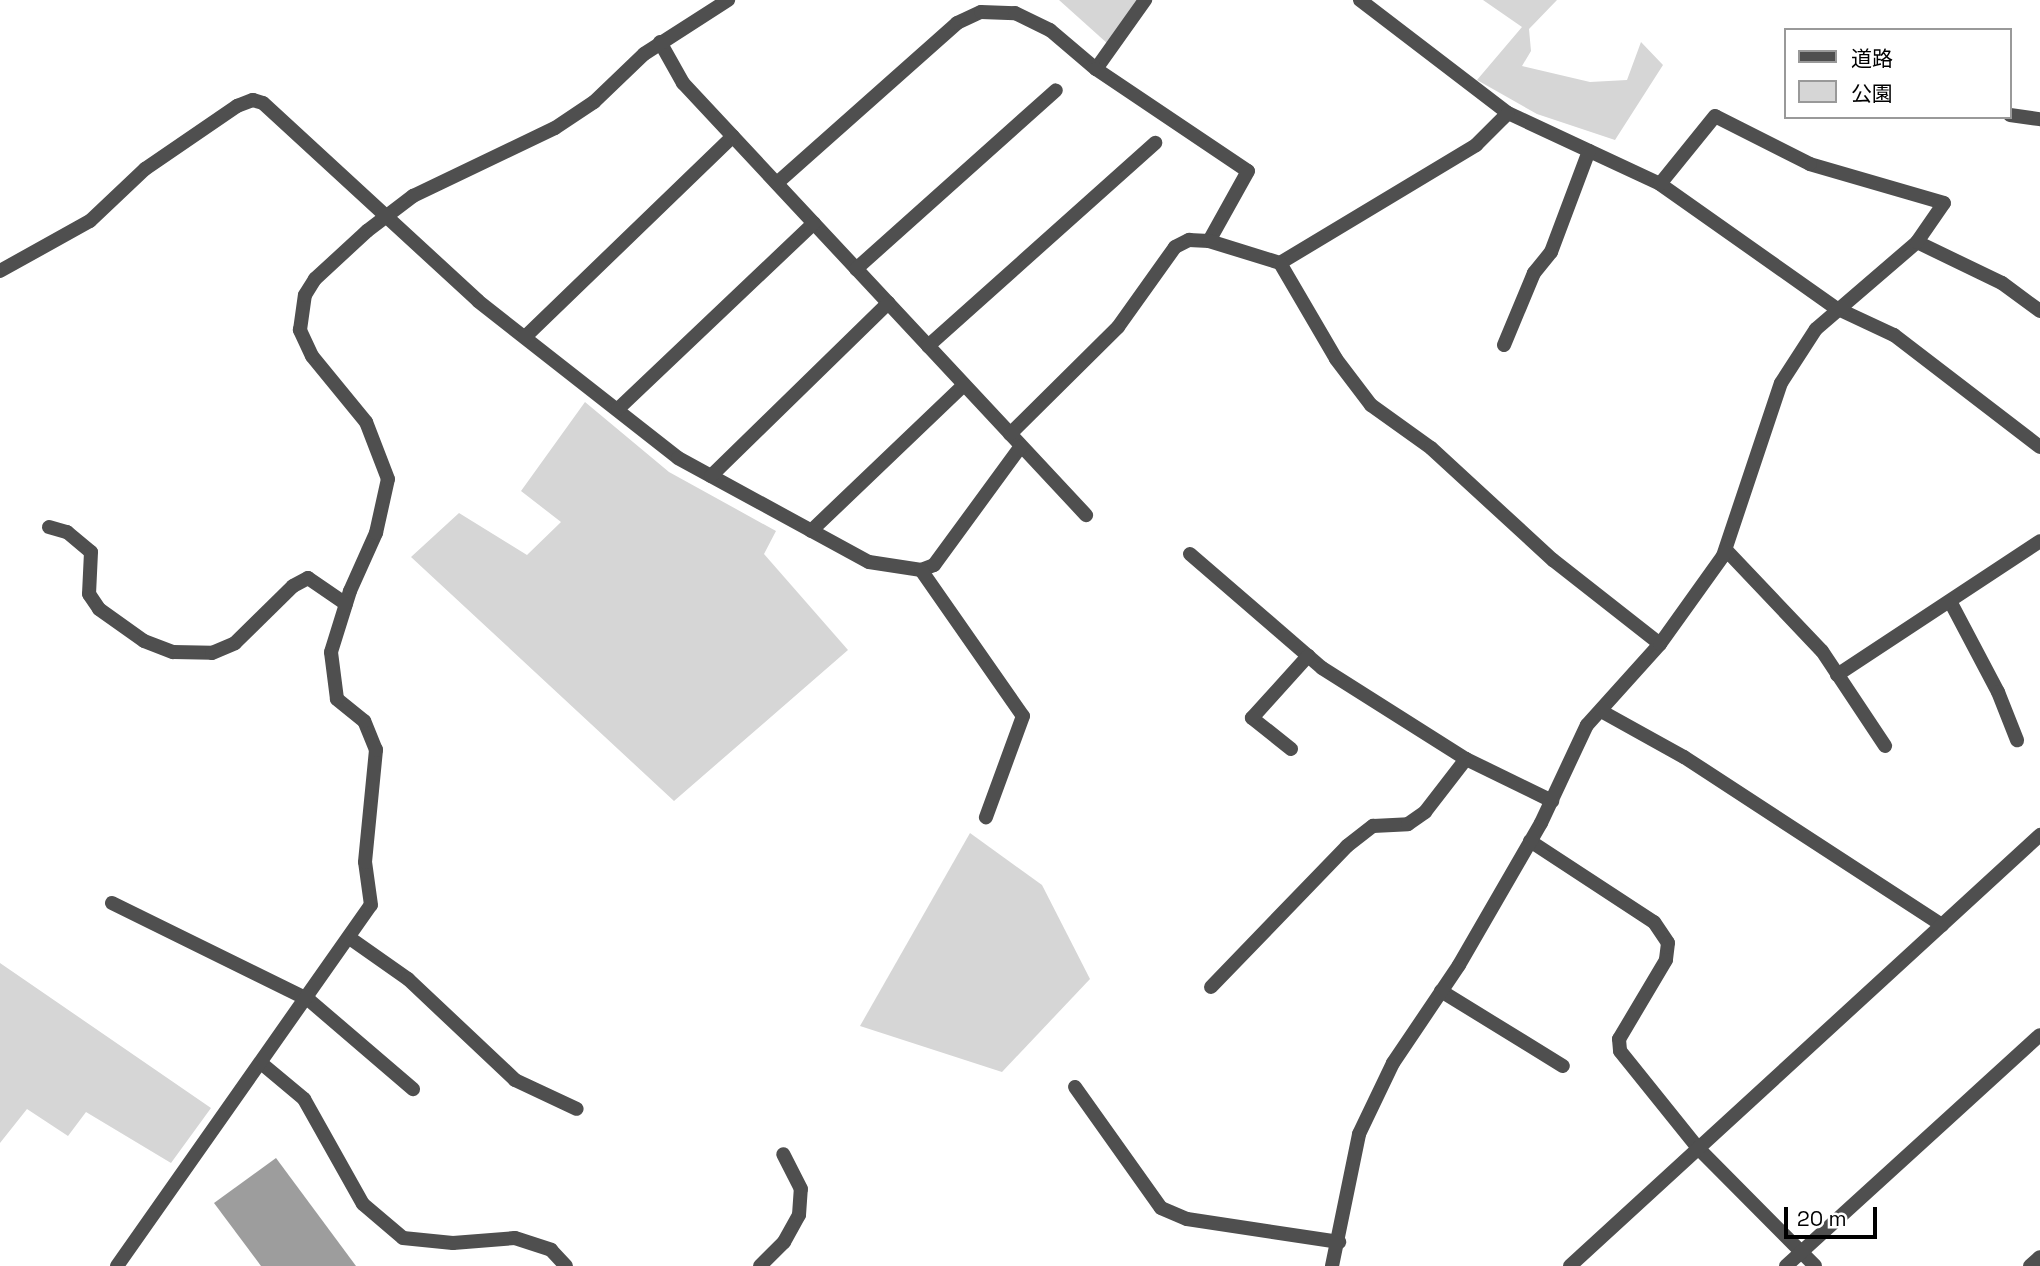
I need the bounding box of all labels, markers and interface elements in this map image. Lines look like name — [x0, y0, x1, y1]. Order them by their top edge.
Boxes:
legend — [1784, 28, 2012, 119]
text: 道路 — [1851, 45, 1893, 72]
text: 公園 — [1851, 80, 1893, 107]
scale bar — [1788, 1192, 1881, 1236]
text: 20 m — [1797, 1205, 1847, 1232]

